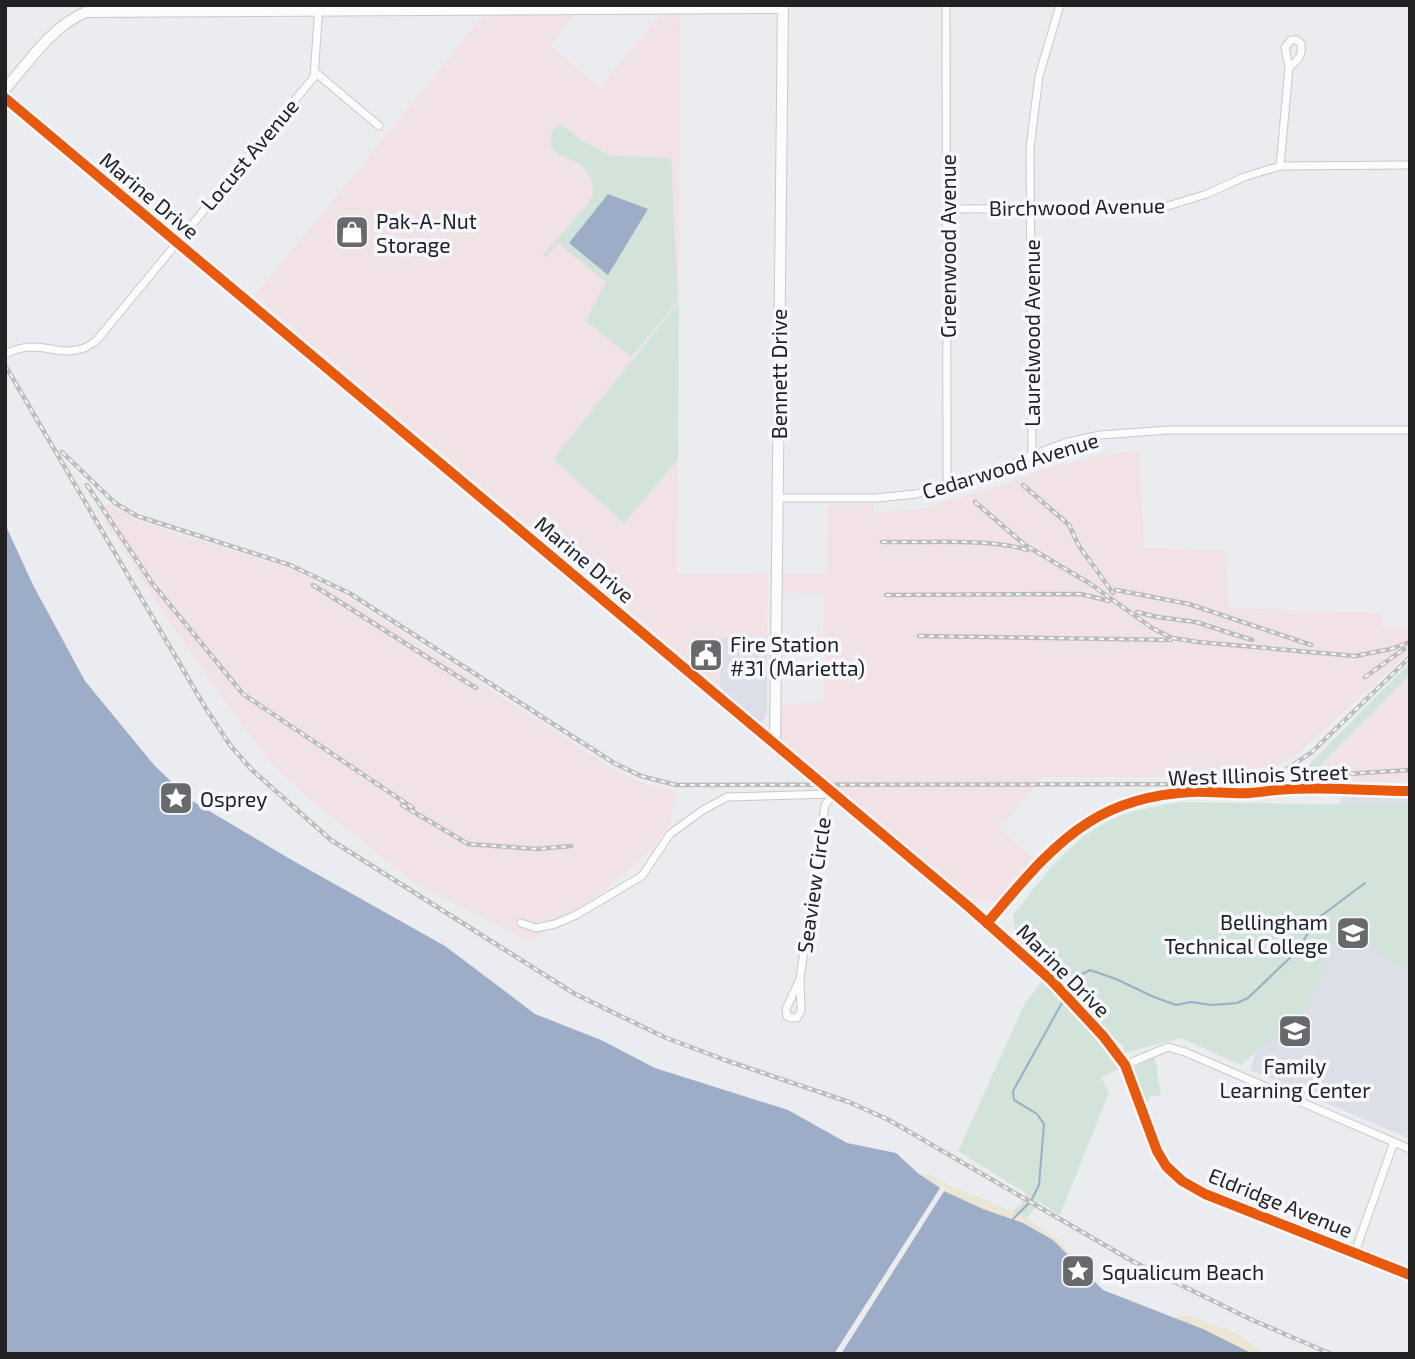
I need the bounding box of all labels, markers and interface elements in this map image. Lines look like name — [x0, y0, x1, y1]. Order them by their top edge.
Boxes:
street label: Locust Avenue — [195, 93, 303, 215]
street label: Marine Drive — [95, 146, 205, 244]
street label: Greenwood Avenue — [935, 154, 960, 338]
street label: Birchwood Avenue — [989, 192, 1165, 220]
place label: Pak-A-Nut Storage — [376, 208, 477, 257]
shop icon: Pak-A-Nut Storage — [333, 213, 371, 251]
street label: Laurelwood Avenue — [1019, 239, 1044, 427]
street label: Bennett Drive — [766, 309, 791, 439]
street label: Cedarwood Avenue — [919, 426, 1101, 504]
street label: Marine Drive — [530, 510, 640, 608]
place label: Fire Station #31 (Marietta) — [730, 631, 865, 680]
public building icon: Fire Station #31 (Marietta) — [687, 636, 725, 674]
street label: West Illinois Street — [1167, 758, 1349, 790]
place icon: Osprey — [157, 779, 195, 817]
place label: Osprey — [200, 786, 267, 811]
street label: Seaview Circle — [791, 815, 835, 955]
place label: Bellingham Technical College — [1164, 909, 1328, 958]
school or university icon: Bellingham Technical College — [1334, 914, 1372, 952]
street label: Marine Drive — [1012, 918, 1116, 1022]
school or university icon: Family Learning Center — [1276, 1012, 1314, 1050]
place label: Family Learning Center — [1219, 1053, 1371, 1102]
street label: Eldridge Avenue — [1205, 1162, 1357, 1242]
place icon: Squalicum Beach — [1059, 1252, 1097, 1290]
place label: Squalicum Beach — [1102, 1259, 1264, 1284]

